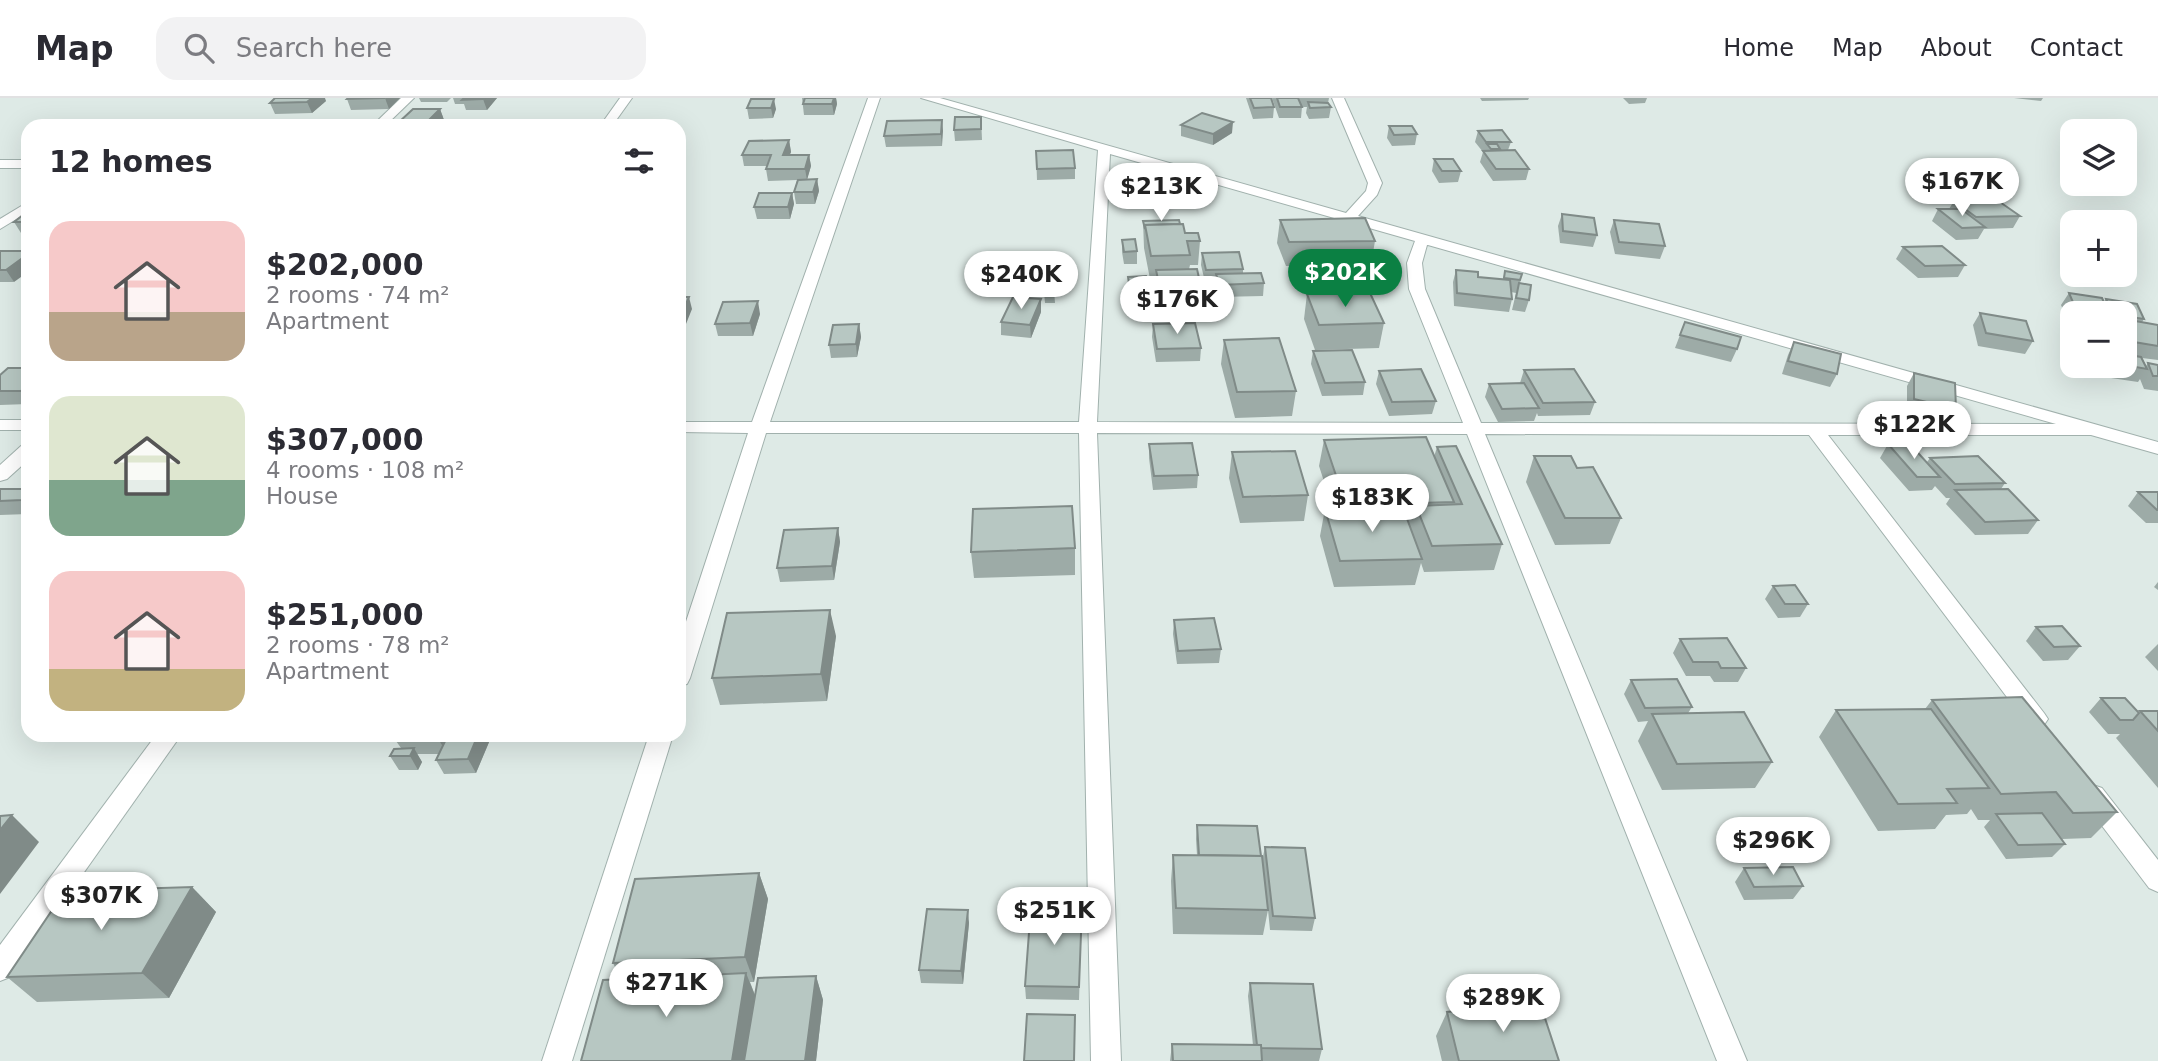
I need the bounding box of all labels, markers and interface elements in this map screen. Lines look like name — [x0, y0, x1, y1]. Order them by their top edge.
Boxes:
search box — [156, 17, 646, 80]
text: Map — [35, 29, 114, 68]
icon: search — [180, 29, 218, 67]
text: Search here — [236, 33, 392, 63]
text: Home — [1723, 34, 1794, 62]
text: Map — [1832, 34, 1883, 62]
text: About — [1921, 34, 1992, 62]
text: Contact — [2030, 34, 2123, 62]
map controls — [2060, 119, 2137, 378]
button: layers — [2060, 119, 2137, 196]
icon: filters — [620, 142, 658, 180]
text: 12 homes — [49, 144, 213, 179]
pin: $167K — [1913, 158, 2011, 218]
pin: $213K — [1112, 164, 1210, 223]
text: $167K — [1921, 168, 2003, 194]
text: $213K — [1120, 173, 1202, 199]
button: + — [2060, 210, 2137, 287]
text: $202,000 — [266, 247, 424, 282]
icon: home — [105, 249, 189, 333]
pin: $202K — [1296, 250, 1394, 309]
pin: $240K — [972, 252, 1070, 311]
text: $202K — [1304, 259, 1386, 285]
text: $240K — [980, 261, 1062, 287]
pin: $176K — [1128, 276, 1226, 336]
text: 2 rooms · 74 m² — [266, 282, 450, 308]
text: $176K — [1136, 286, 1218, 312]
button: − — [2060, 301, 2137, 378]
text: Apartment — [266, 308, 389, 334]
pin: $122K — [1865, 402, 1963, 461]
text: $122K — [1873, 411, 1955, 437]
text: $307,000 — [266, 422, 424, 457]
icon: home — [105, 424, 189, 508]
text: 4 rooms · 108 m² — [266, 457, 464, 483]
pin: $183K — [1323, 474, 1421, 534]
text: House — [266, 483, 338, 509]
text: $183K — [1331, 484, 1413, 510]
text: $251,000 — [266, 597, 424, 632]
icon: home — [105, 599, 189, 683]
text: 2 rooms · 78 m² — [266, 632, 450, 658]
text: Apartment — [266, 658, 389, 684]
pin: $296K — [1724, 818, 1822, 877]
text: $296K — [1732, 827, 1814, 853]
pin: $307K — [52, 872, 150, 932]
text: $307K — [60, 882, 142, 908]
pin: $251K — [1005, 888, 1103, 947]
text: $251K — [1013, 897, 1095, 923]
pin: $271K — [617, 960, 715, 1019]
text: $271K — [625, 969, 707, 995]
pin: $289K — [1454, 974, 1552, 1034]
text: $289K — [1462, 984, 1544, 1010]

